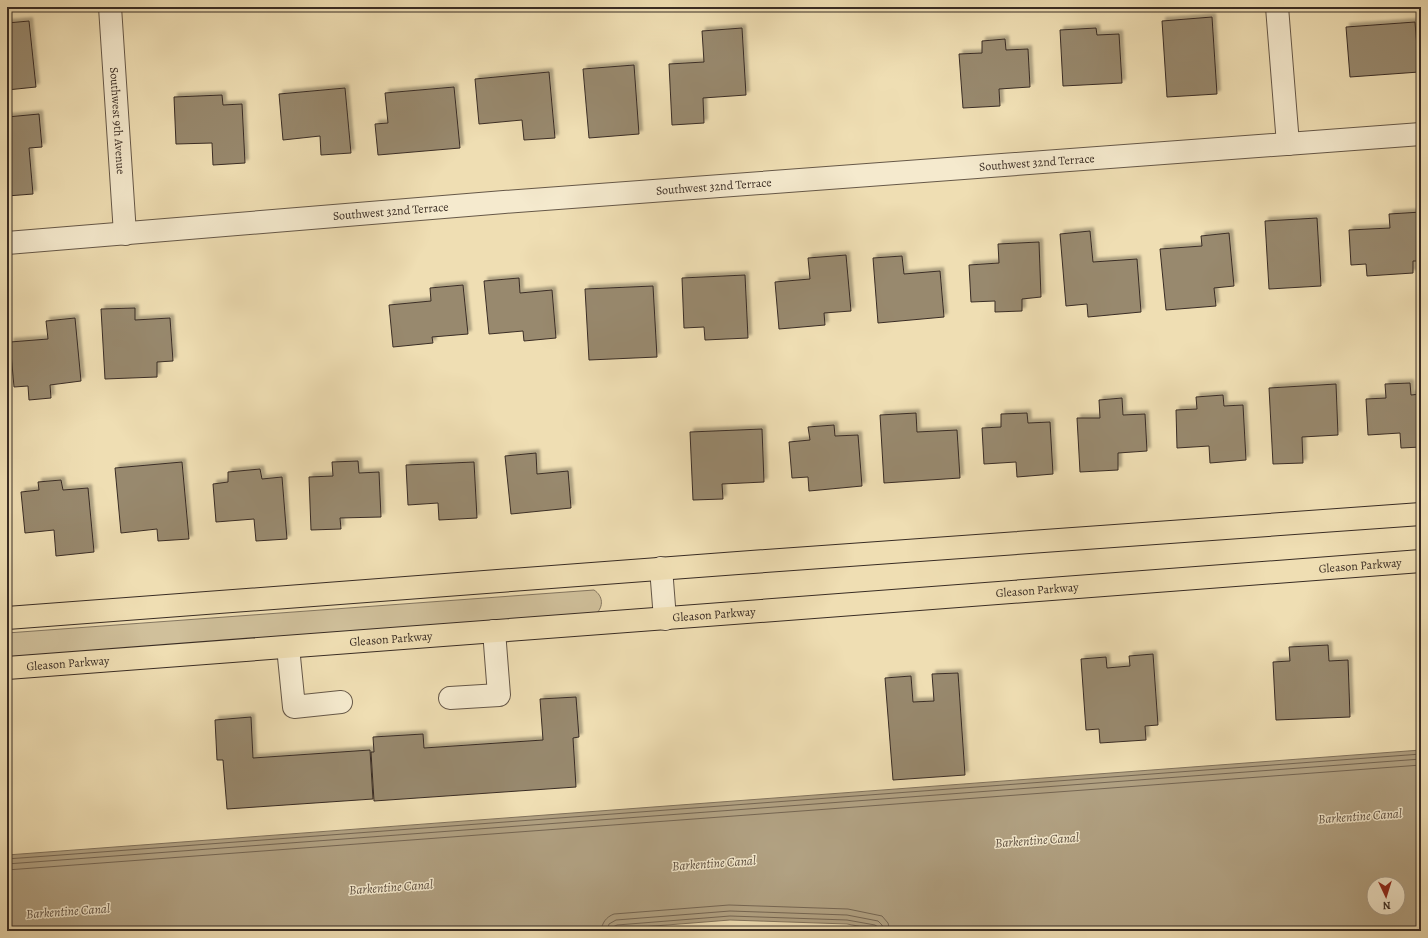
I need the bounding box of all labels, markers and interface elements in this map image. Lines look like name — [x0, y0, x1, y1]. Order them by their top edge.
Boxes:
street label: Southwest 9th Avenue — [106, 67, 129, 175]
street label: Southwest 32nd Terrace — [978, 150, 1095, 175]
street label: Southwest 32nd Terrace — [655, 174, 772, 199]
street label: Southwest 32nd Terrace — [332, 199, 449, 224]
street label: Gleason Parkway — [1318, 554, 1403, 577]
street label: Gleason Parkway — [995, 579, 1080, 601]
street label: Gleason Parkway — [672, 603, 757, 626]
street label: Gleason Parkway — [349, 628, 434, 650]
street label: Gleason Parkway — [26, 652, 111, 675]
water label: Barkentine Canal — [1317, 805, 1403, 827]
water label: Barkentine Canal — [994, 829, 1080, 851]
water label: Barkentine Canal — [671, 852, 757, 874]
water label: Barkentine Canal — [348, 876, 434, 898]
north arrow — [1366, 876, 1406, 916]
text: N — [1382, 898, 1391, 913]
water label: Barkentine Canal — [25, 900, 111, 922]

